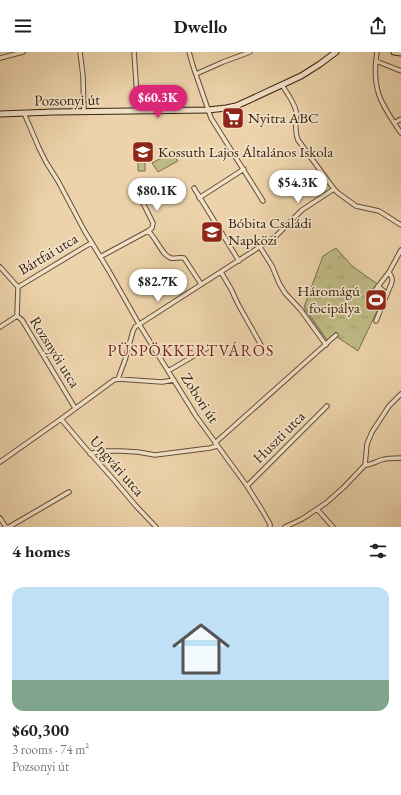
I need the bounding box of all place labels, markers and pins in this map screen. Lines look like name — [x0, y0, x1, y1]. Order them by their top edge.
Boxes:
pin: $60.3K — [125, 85, 191, 119]
supermarket icon: Nyitra ABC — [220, 105, 246, 131]
place label: Nyitra ABC — [248, 108, 319, 127]
school or university icon: Kossuth Lajos Általános Iskola — [130, 139, 156, 165]
place label: Kossuth Lajos Általános Iskola — [158, 142, 333, 161]
pin: $54.3K — [265, 170, 331, 204]
pin: $80.1K — [124, 178, 190, 212]
place label: Bóbita Családi Napközi — [228, 213, 312, 249]
school or university icon: Bóbita Családi Napközi — [199, 219, 225, 245]
pin: $82.7K — [125, 269, 191, 303]
place label: Háromágú focipálya — [297, 281, 360, 317]
sports icon: Háromágú focipálya — [363, 287, 389, 313]

